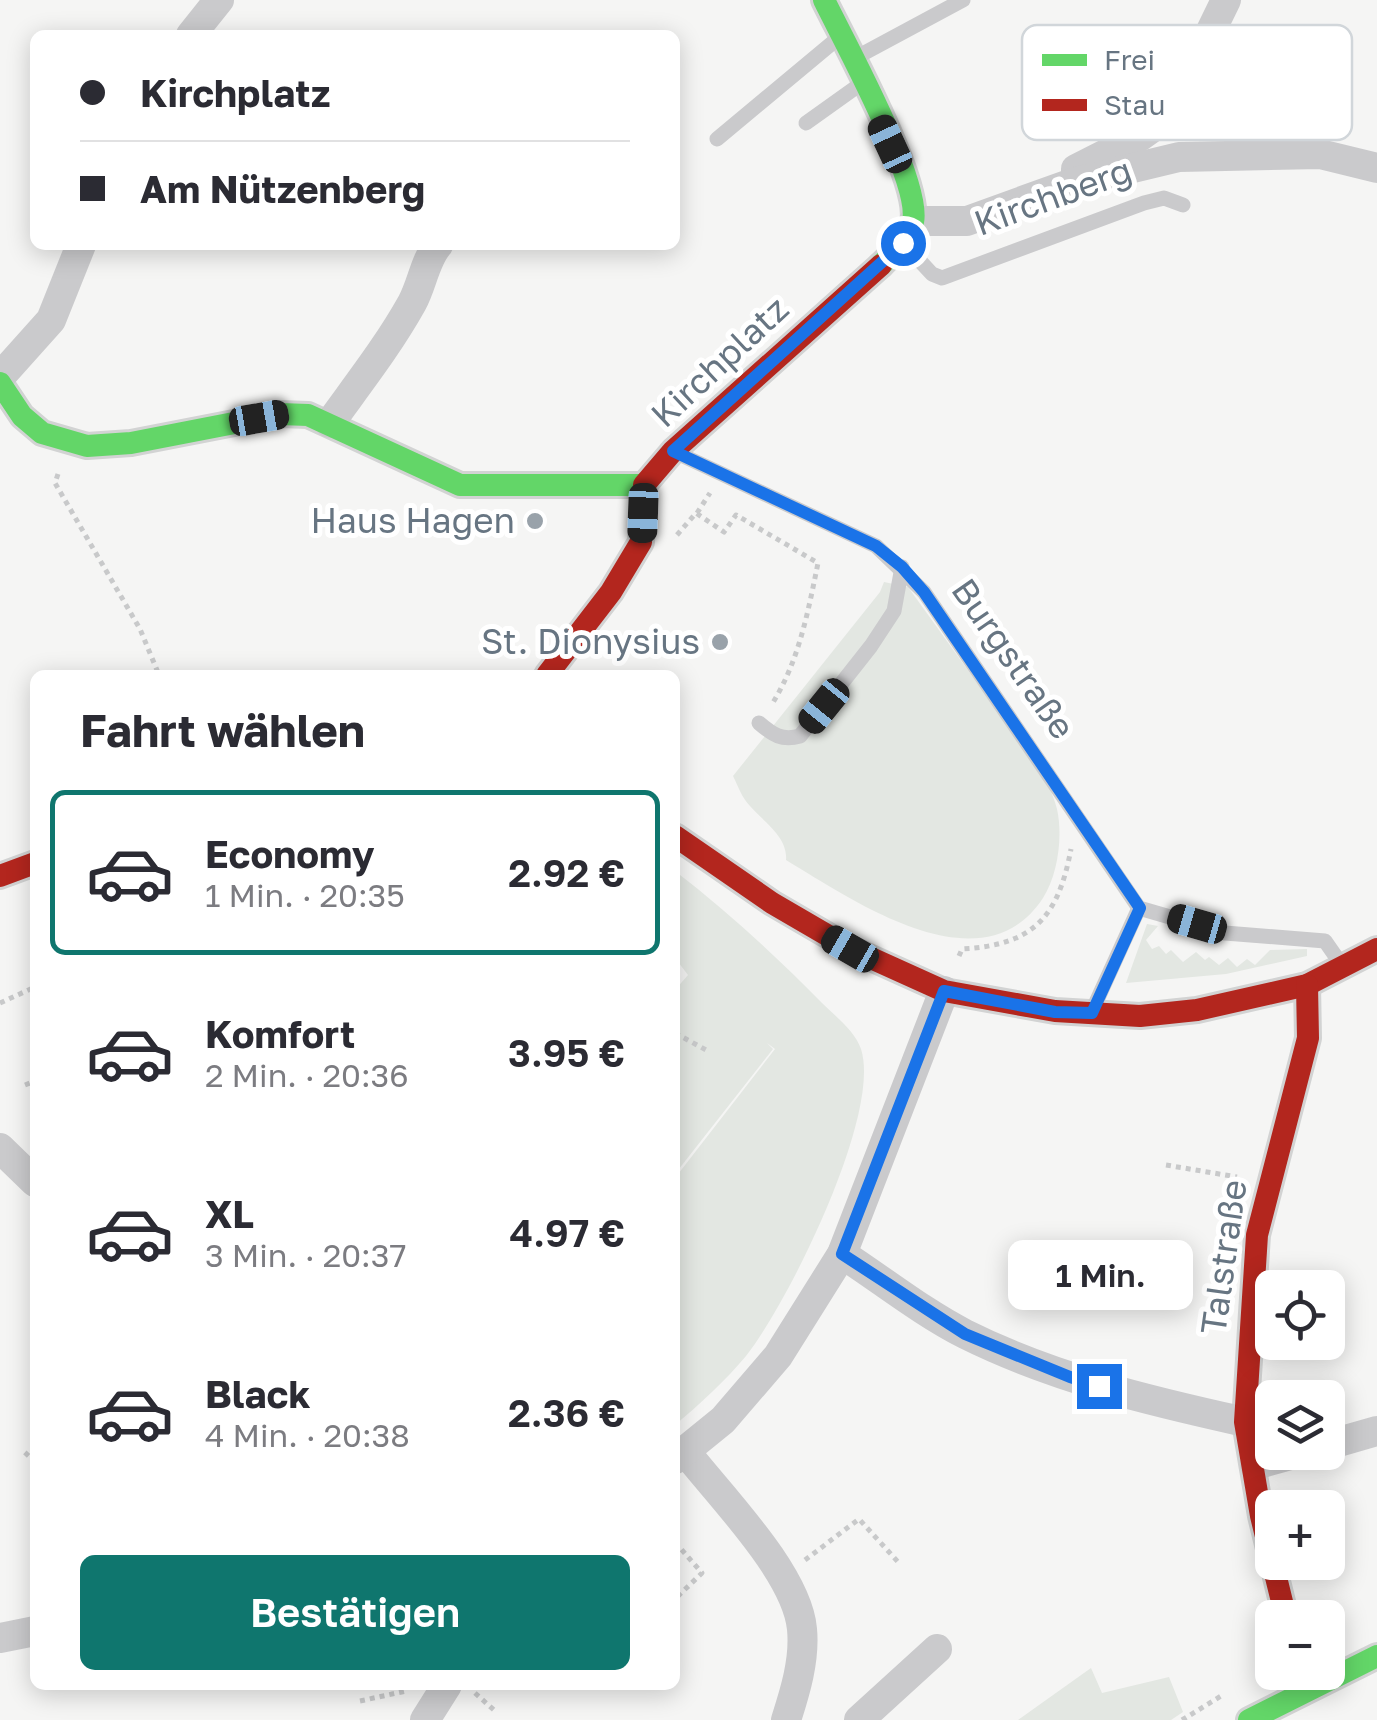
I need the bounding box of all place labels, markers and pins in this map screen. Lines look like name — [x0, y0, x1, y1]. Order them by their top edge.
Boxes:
place label: Haus Hagen — [310, 499, 515, 541]
marker: Haus Hagen — [524, 510, 546, 532]
place label: St. Dionysius — [481, 620, 700, 662]
marker: St. Dionysius — [709, 631, 731, 653]

